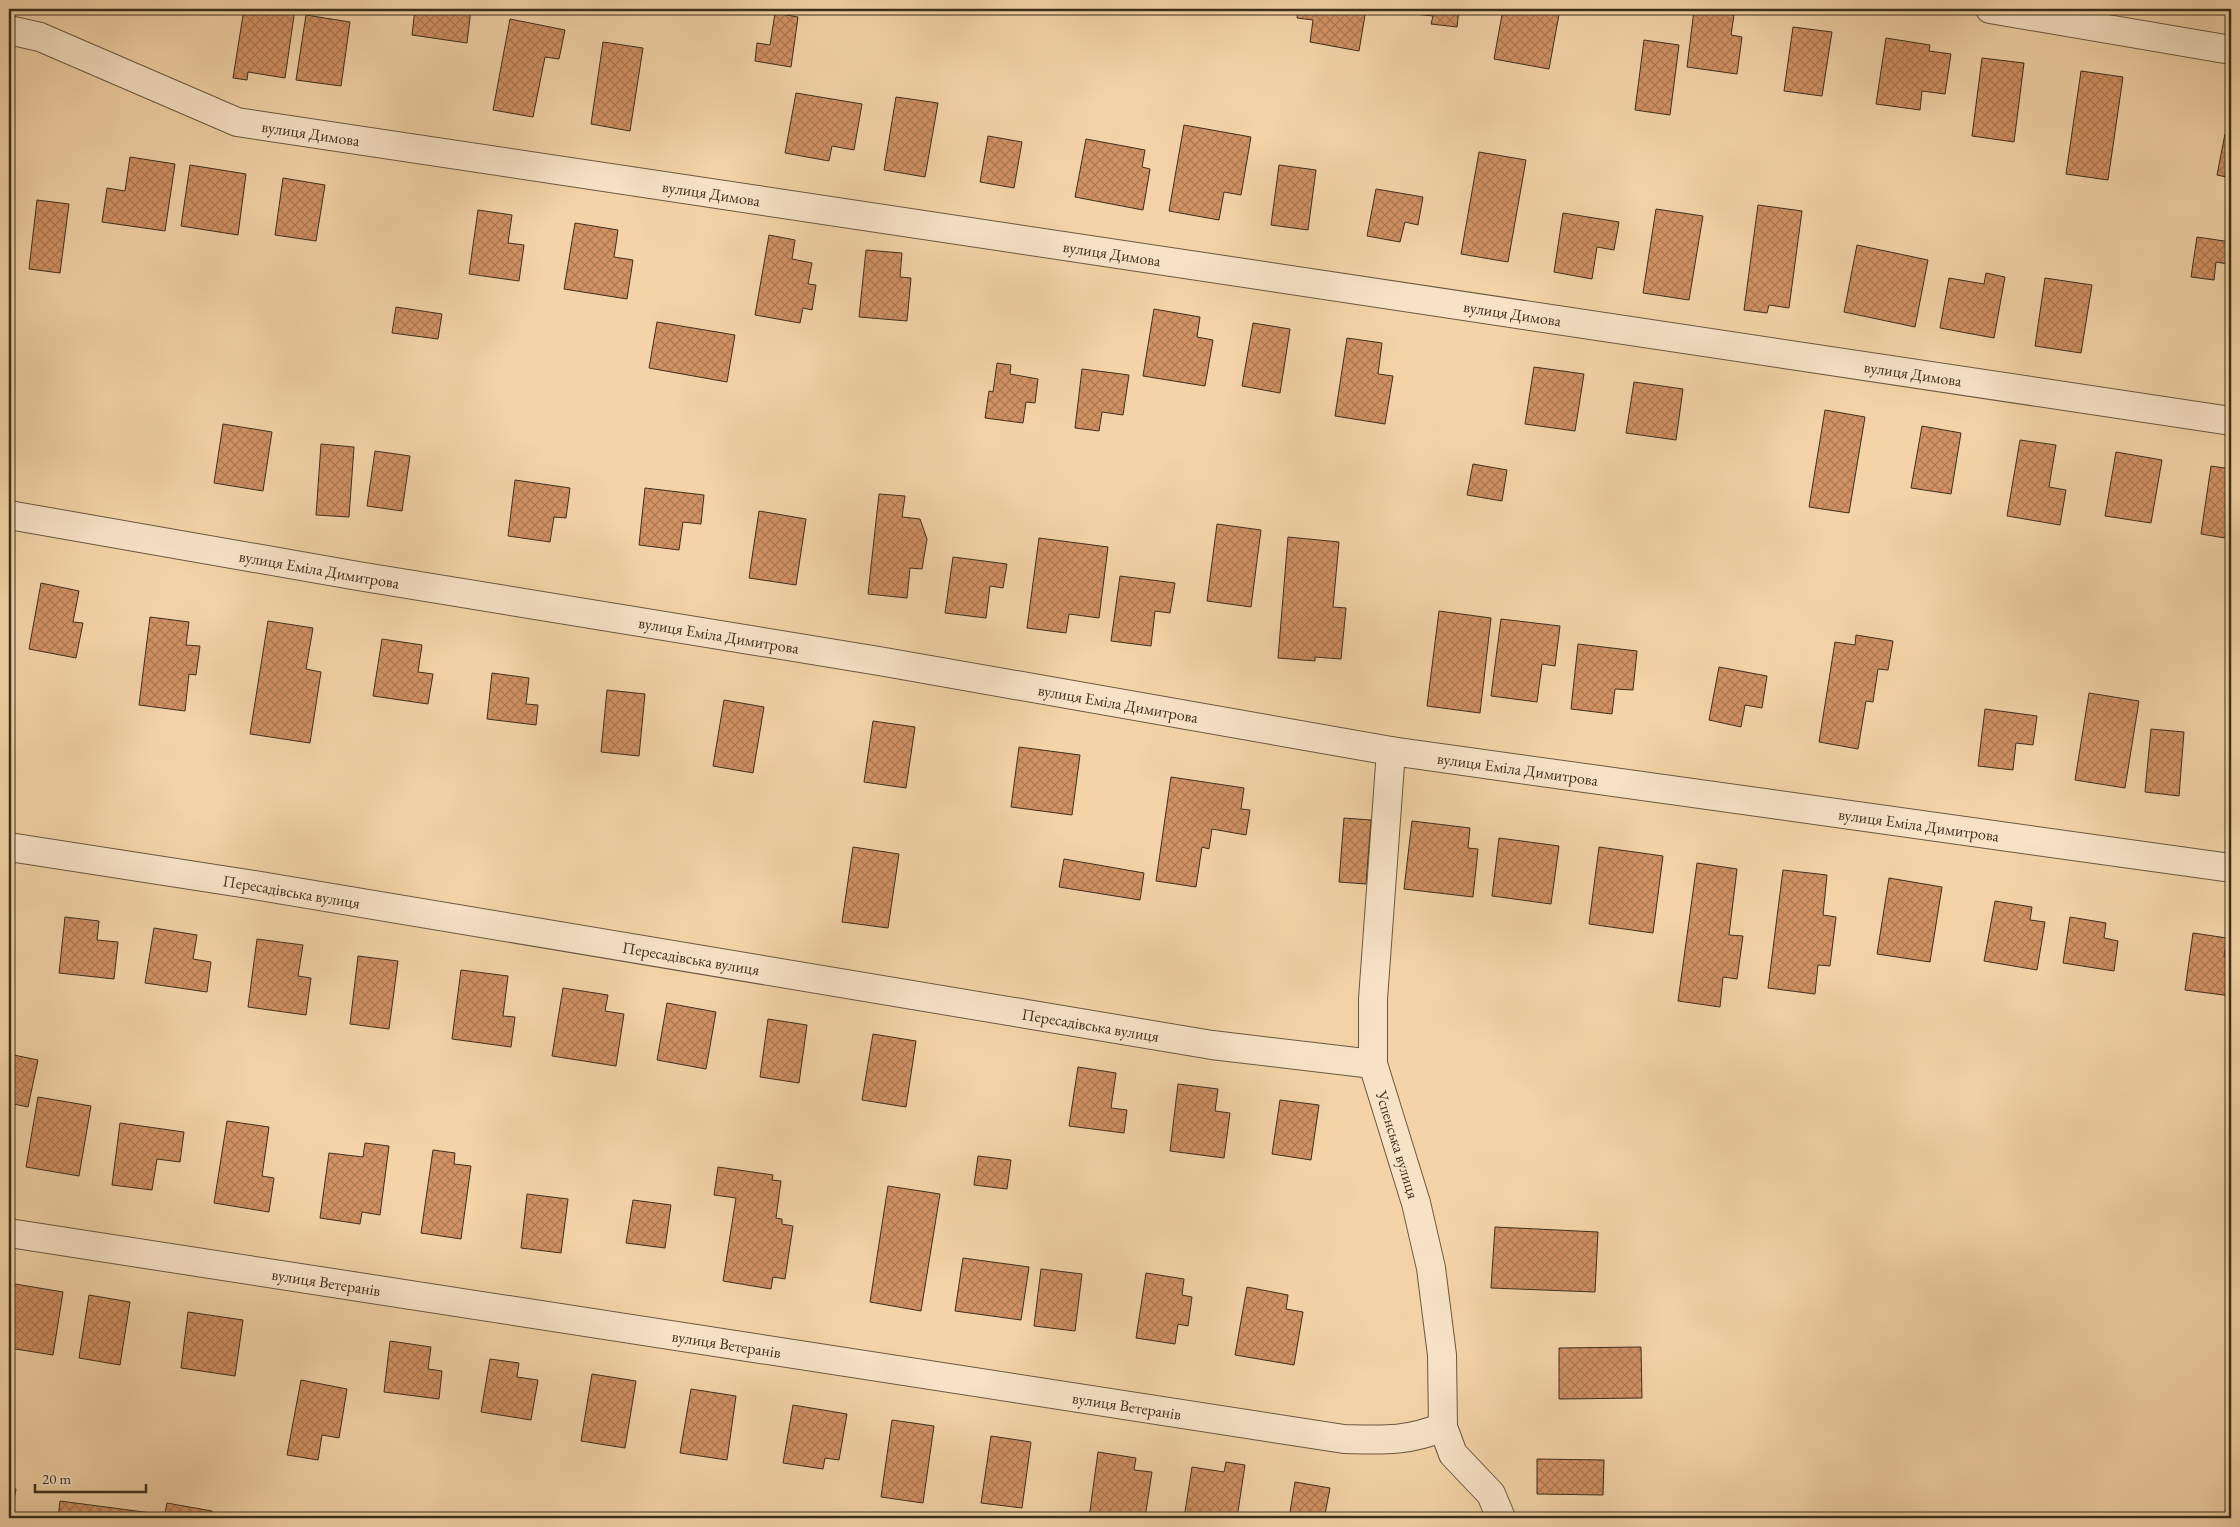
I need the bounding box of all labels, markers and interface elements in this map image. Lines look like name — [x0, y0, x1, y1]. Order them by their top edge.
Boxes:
street label: вулиця Димова — [260, 115, 362, 151]
street label: вулиця Димова — [661, 175, 762, 211]
street label: вулиця Димова — [1061, 235, 1163, 271]
street label: вулиця Димова — [1462, 296, 1563, 331]
street label: вулиця Димова — [1863, 356, 1964, 391]
street label: вулиця Еміла Димитрова — [238, 545, 402, 593]
street label: вулиця Еміла Димитрова — [637, 611, 801, 658]
street label: вулиця Еміла Димитрова — [1036, 679, 1201, 728]
street label: вулиця Еміла Димитрова — [1436, 747, 1600, 790]
street label: вулиця Еміла Димитрова — [1837, 803, 2001, 846]
street label: Пересадівська вулиця — [221, 870, 362, 913]
street label: Пересадівська вулиця — [621, 936, 761, 980]
street label: Пересадівська вулиця — [1020, 1003, 1161, 1046]
street label: Успенська вулиця — [1371, 1087, 1424, 1201]
street label: вулиця Ветеранів — [270, 1263, 382, 1301]
street label: вулиця Ветеранів — [671, 1325, 783, 1362]
street label: вулиця Ветеранів — [1071, 1387, 1183, 1424]
scale bar — [35, 1462, 146, 1494]
text: 20 m — [42, 1469, 71, 1488]

